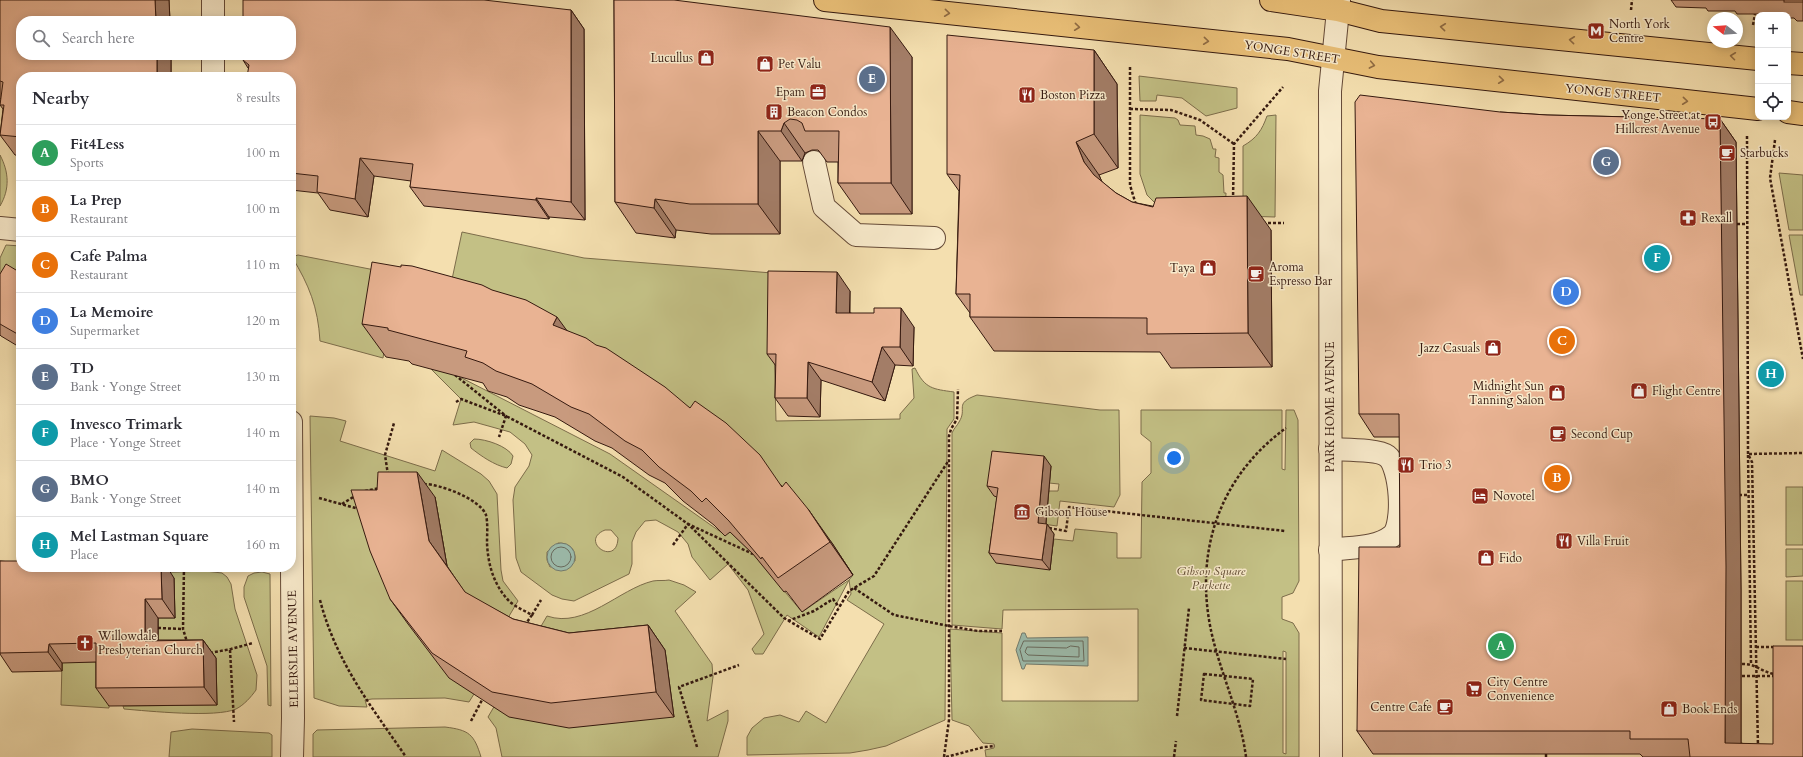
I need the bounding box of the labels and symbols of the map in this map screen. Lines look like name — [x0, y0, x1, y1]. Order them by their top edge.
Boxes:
one-way arrow — [944, 8, 950, 17]
north arrow — [1707, 12, 1743, 48]
place label: North York Centre — [1609, 16, 1671, 46]
metro station icon: North York Centre — [1586, 21, 1606, 41]
one-way arrow — [1073, 22, 1080, 31]
one-way arrow — [1440, 23, 1446, 32]
one-way arrow — [1203, 36, 1209, 45]
one-way arrow — [1569, 36, 1575, 45]
street label: YONGE STREET — [1243, 37, 1341, 67]
shop icon: Lucullus — [696, 48, 716, 68]
place label: Lucullus — [650, 50, 693, 66]
one-way arrow — [1730, 52, 1736, 61]
shop icon: Pet Valu — [755, 54, 775, 74]
place label: Pet Valu — [778, 56, 822, 72]
one-way arrow — [1368, 61, 1375, 69]
pin: E — [859, 64, 885, 94]
one-way arrow — [1498, 75, 1504, 84]
street label: YONGE STREET — [1564, 80, 1662, 106]
office icon: Epam — [808, 82, 828, 102]
place label: Epam — [776, 84, 806, 100]
restaurant icon: Boston Pizza — [1017, 85, 1037, 105]
place label: Boston Pizza — [1040, 87, 1106, 103]
one-way arrow — [1682, 96, 1689, 105]
building icon: Beacon Condos — [764, 102, 784, 122]
place label: Beacon Condos — [787, 104, 867, 120]
place label: Yonge Street at Hillcrest Avenue — [1615, 107, 1700, 137]
bus stop icon: Yonge Street at Hillcrest Avenue — [1703, 112, 1723, 132]
cafe icon: Starbucks — [1717, 143, 1737, 163]
place label: Starbucks — [1740, 145, 1788, 161]
pin: G — [1593, 147, 1619, 177]
pharmacy icon: Rexall — [1678, 208, 1698, 228]
place label: Rexall — [1701, 210, 1732, 226]
pin: F — [1644, 243, 1670, 273]
shop icon: Taya — [1198, 258, 1218, 278]
place label: Aroma Espresso Bar — [1269, 259, 1333, 289]
place label: Taya — [1169, 260, 1196, 276]
cafe icon: Aroma Espresso Bar — [1246, 264, 1266, 284]
pin: D — [1553, 277, 1579, 307]
pin: C — [1549, 326, 1575, 356]
shop icon: Jazz Casuals — [1483, 338, 1503, 358]
place label: Jazz Casuals — [1418, 340, 1480, 356]
street label: PARK HOME AVENUE — [1322, 342, 1338, 472]
pin: H — [1758, 359, 1784, 389]
place label: Midnight Sun Tanning Salon — [1469, 378, 1544, 408]
shop icon: Flight Centre — [1629, 381, 1649, 401]
shop icon: Midnight Sun Tanning Salon — [1547, 383, 1567, 403]
place label: Flight Centre — [1652, 383, 1721, 399]
cafe icon: Second Cup — [1548, 424, 1568, 444]
place label: Second Cup — [1571, 426, 1633, 442]
your location — [1164, 448, 1184, 468]
restaurant icon: Trio 3 — [1396, 455, 1416, 475]
place label: Trio 3 — [1419, 457, 1451, 473]
pin: B — [1544, 463, 1570, 493]
hotel icon: Novotel — [1470, 486, 1490, 506]
place label: Novotel — [1493, 488, 1535, 504]
museum icon: Gibson House — [1012, 502, 1032, 522]
place label: Gibson House — [1035, 504, 1107, 520]
restaurant icon: Villa Fruit — [1554, 531, 1574, 551]
place label: Villa Fruit — [1577, 533, 1629, 549]
shop icon: Fido — [1476, 548, 1496, 568]
place label: Fido — [1499, 550, 1523, 566]
park label: Gibson Square Parkette — [1177, 563, 1246, 593]
street label: ELLERSLIE AVENUE — [284, 590, 302, 708]
place label: Willowdale Presbyterian Church — [97, 628, 203, 658]
pin: A — [1488, 631, 1514, 661]
church icon: Willowdale Presbyterian Church — [75, 633, 95, 653]
place label: City Centre Convenience — [1487, 674, 1554, 704]
supermarket icon: City Centre Convenience — [1464, 679, 1484, 699]
cafe icon: Centre Cafe — [1435, 697, 1455, 717]
place label: Centre Cafe — [1370, 699, 1432, 715]
shop icon: Book Ends — [1659, 699, 1679, 719]
place label: Book Ends — [1682, 701, 1737, 717]

